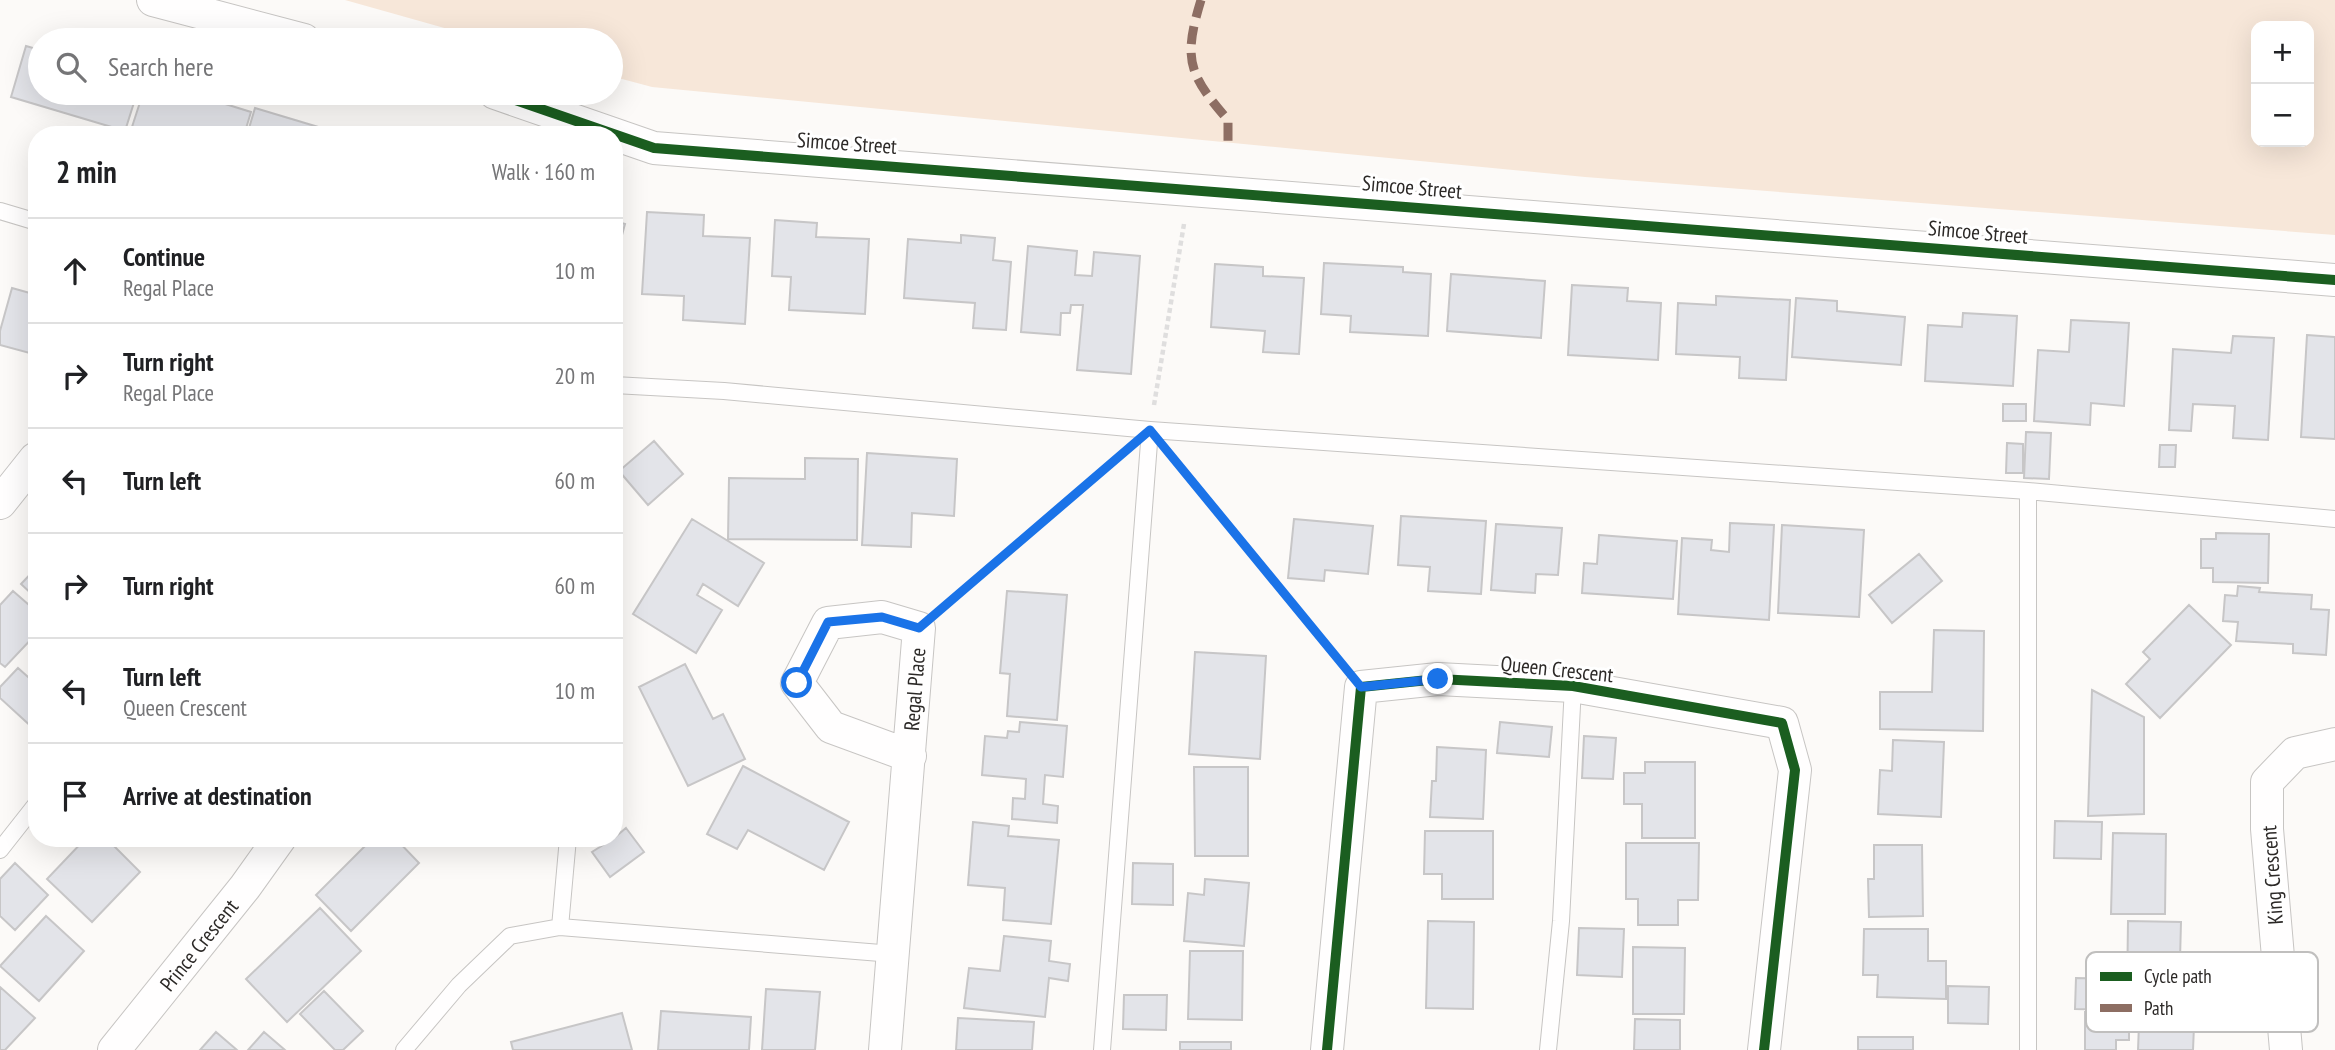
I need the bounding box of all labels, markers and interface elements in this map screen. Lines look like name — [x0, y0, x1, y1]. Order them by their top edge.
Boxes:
map controls — [2251, 21, 2314, 147]
button: + — [2251, 21, 2314, 84]
search box — [28, 28, 623, 105]
icon: search — [52, 48, 90, 86]
text: Search here — [108, 50, 214, 83]
button: − — [2251, 84, 2314, 147]
street label: Simcoe Street — [796, 126, 898, 160]
text: 2 min — [56, 152, 117, 191]
text: Walk · 160 m — [492, 157, 595, 186]
street label: Simcoe Street — [1361, 169, 1463, 205]
street label: Simcoe Street — [1927, 214, 2029, 250]
text: Continue — [123, 240, 205, 273]
icon: ahead — [56, 252, 94, 290]
text: 10 m — [554, 256, 595, 285]
text: Regal Place — [123, 273, 214, 302]
text: Turn right — [123, 345, 214, 378]
icon: right — [56, 357, 94, 395]
text: 20 m — [554, 361, 595, 390]
text: Regal Place — [123, 378, 214, 407]
icon: left — [56, 462, 94, 500]
text: Turn left — [123, 464, 201, 497]
text: 60 m — [554, 466, 595, 495]
icon: right — [56, 567, 94, 605]
text: Turn right — [123, 569, 214, 602]
text: 60 m — [554, 571, 595, 600]
street label: Regal Place — [897, 647, 931, 732]
street label: Queen Crescent — [1499, 650, 1615, 688]
text: Turn left — [123, 660, 201, 693]
route end — [1422, 663, 1453, 694]
route start — [781, 667, 812, 698]
icon: left — [56, 672, 94, 710]
text: 10 m — [554, 676, 595, 705]
text: Queen Crescent — [123, 693, 247, 722]
icon: arrive — [56, 777, 94, 815]
text: Arrive at destination — [123, 779, 312, 812]
street label: King Crescent — [2255, 824, 2289, 925]
street label: Prince Crescent — [153, 893, 244, 996]
legend — [2086, 952, 2318, 1032]
text: Cycle path — [2144, 964, 2212, 988]
text: Path — [2144, 996, 2173, 1020]

